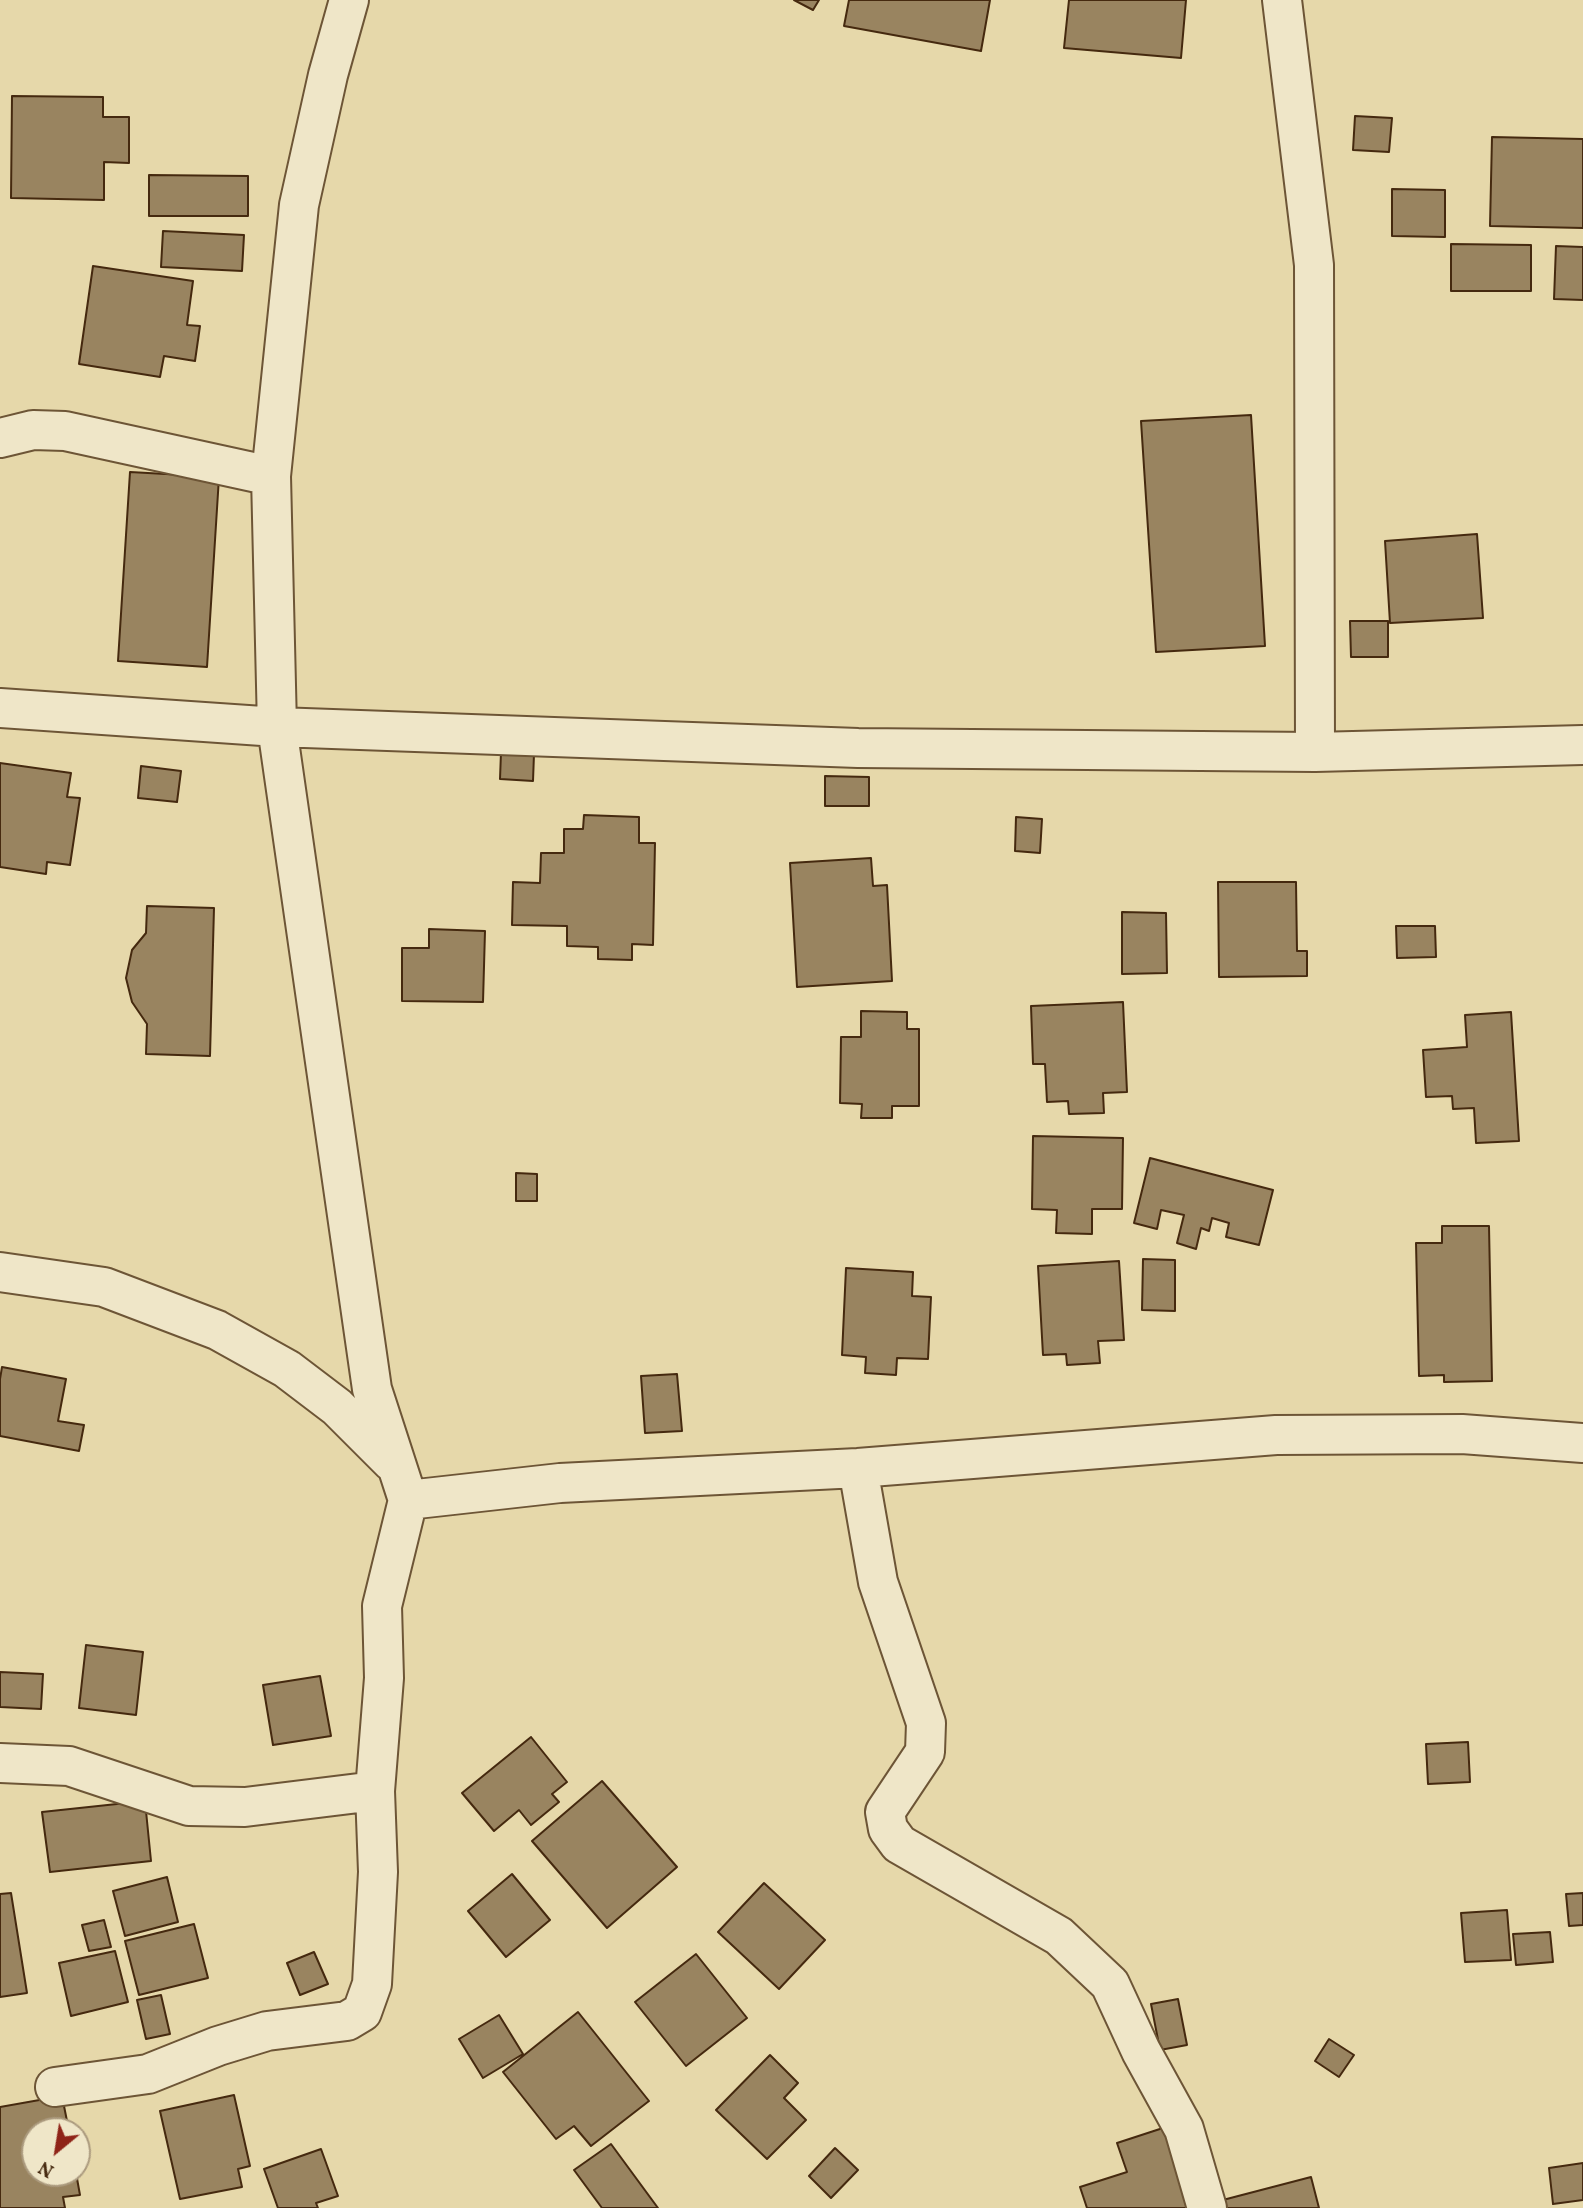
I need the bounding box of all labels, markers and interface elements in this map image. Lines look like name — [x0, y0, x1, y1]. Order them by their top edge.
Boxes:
north arrow — [21, 2117, 91, 2187]
text: N — [34, 2154, 59, 2183]

